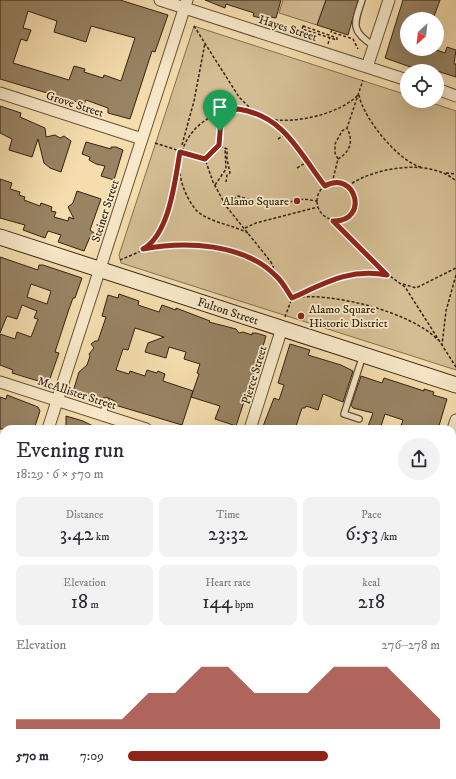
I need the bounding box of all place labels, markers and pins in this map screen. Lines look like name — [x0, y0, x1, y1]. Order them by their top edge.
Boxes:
pin — [203, 90, 237, 131]
place label: Alamo Square — [223, 194, 289, 209]
marker: Alamo Square — [292, 196, 302, 206]
place label: Alamo Square Historic District — [309, 302, 388, 331]
marker: Alamo Square Historic District — [296, 311, 306, 321]

